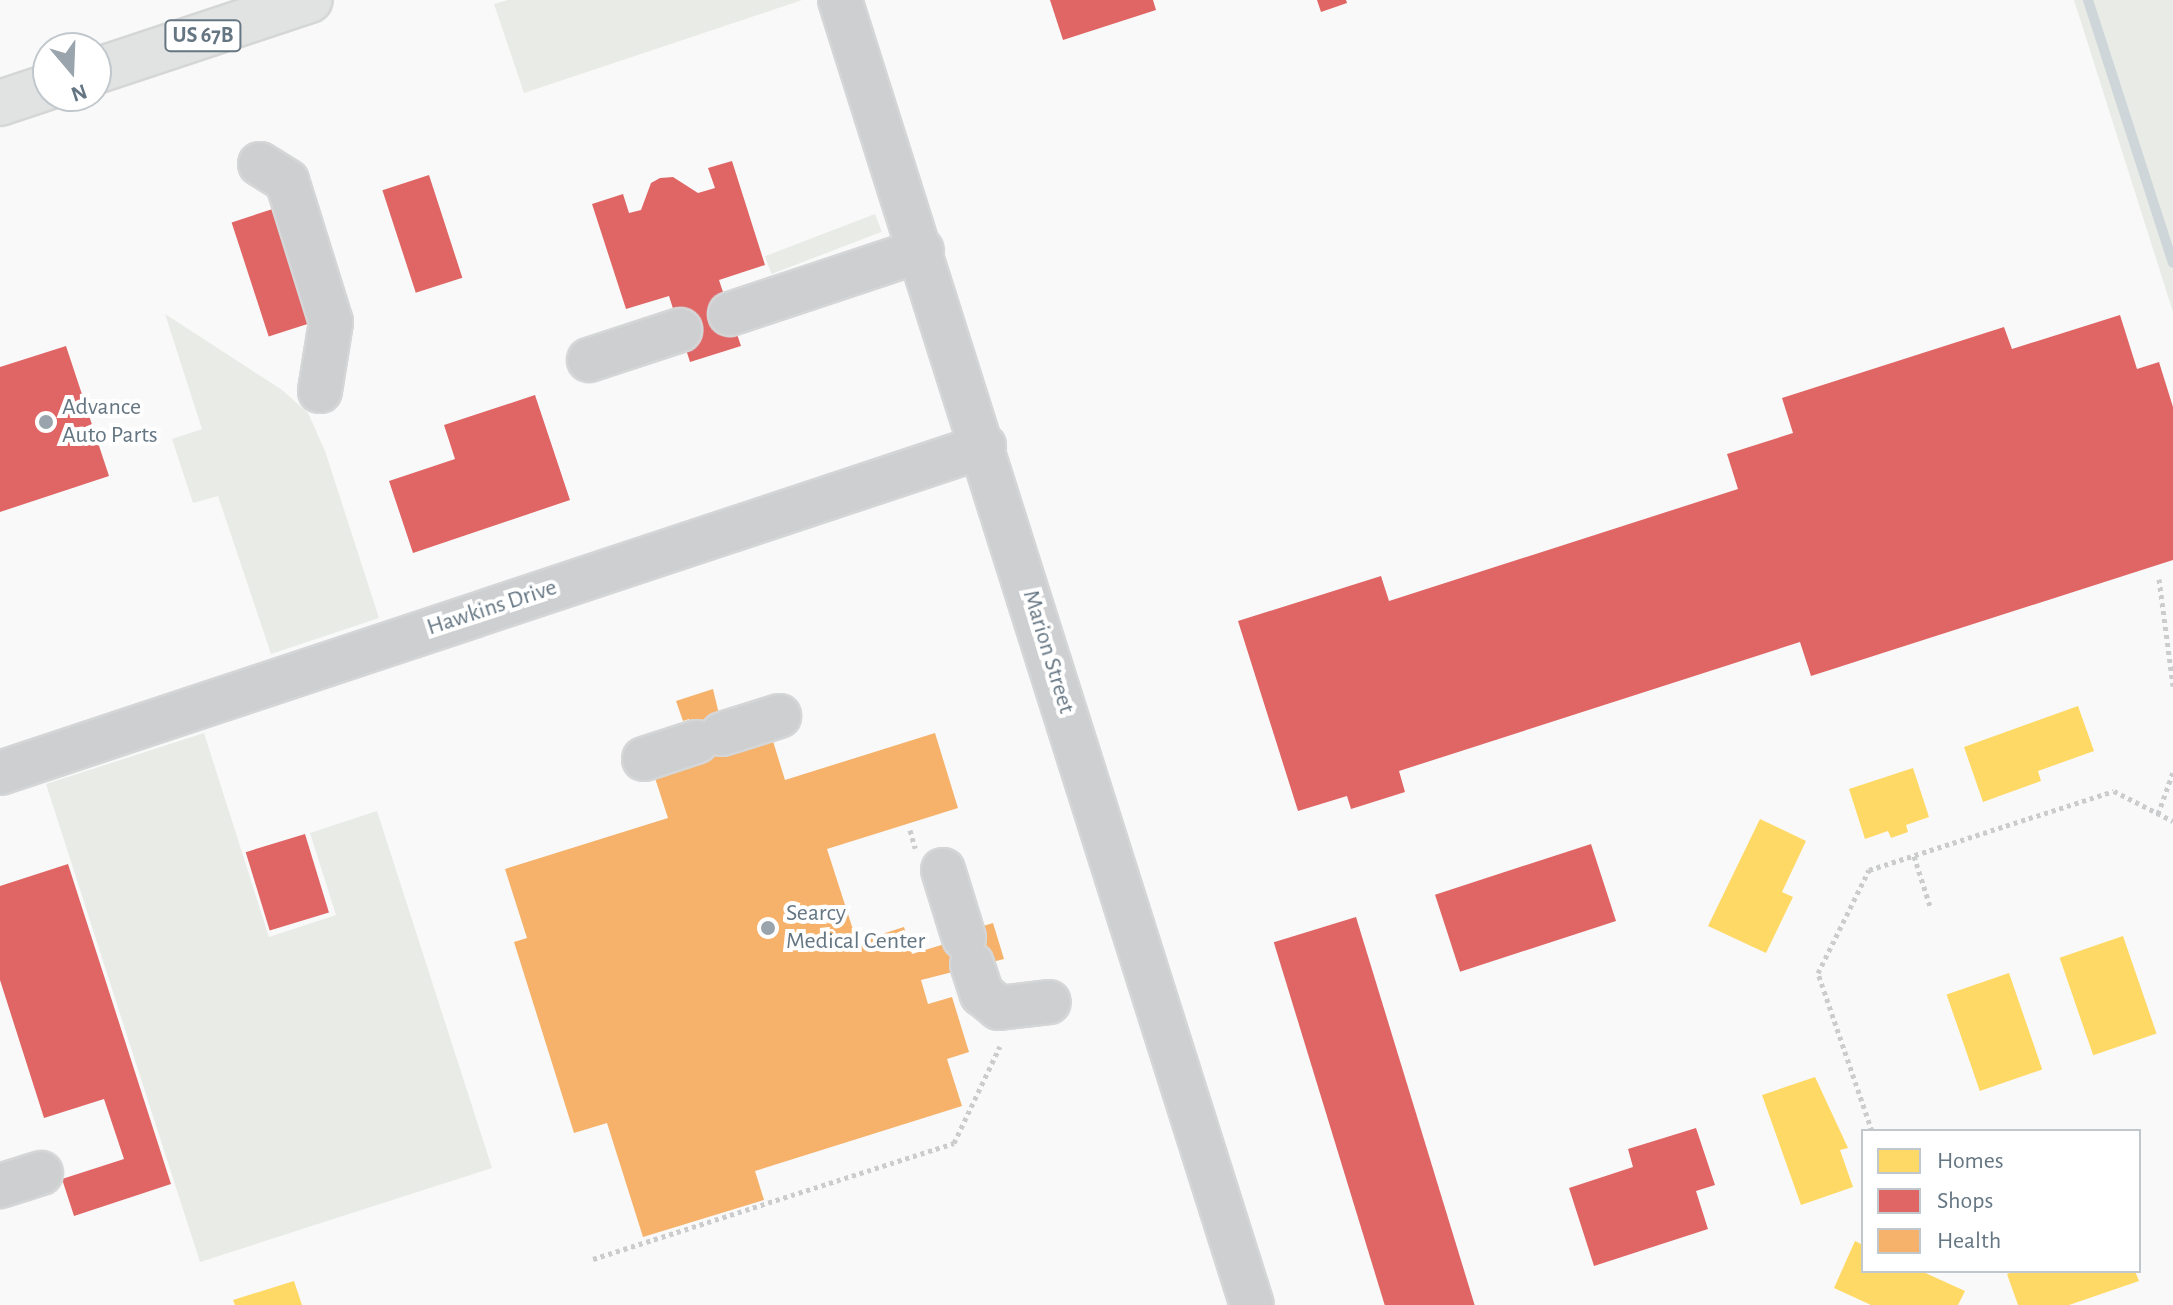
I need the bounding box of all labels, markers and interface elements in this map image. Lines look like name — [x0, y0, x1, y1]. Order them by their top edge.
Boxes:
road number: US 67B — [163, 18, 243, 54]
north arrow — [32, 32, 112, 112]
text: N — [68, 80, 90, 106]
place label: Advance Auto Parts — [62, 394, 158, 450]
marker: Advance Auto Parts — [37, 413, 55, 431]
street label: Hawkins Drive — [423, 573, 561, 643]
street label: Marion Street — [1016, 587, 1080, 717]
place label: Searcy Medical Center — [786, 900, 925, 956]
marker: Searcy Medical Center — [757, 917, 779, 939]
legend — [1861, 1129, 2141, 1273]
text: Homes — [1937, 1149, 2004, 1173]
text: Shops — [1937, 1189, 1993, 1213]
text: Health — [1937, 1229, 2001, 1253]

